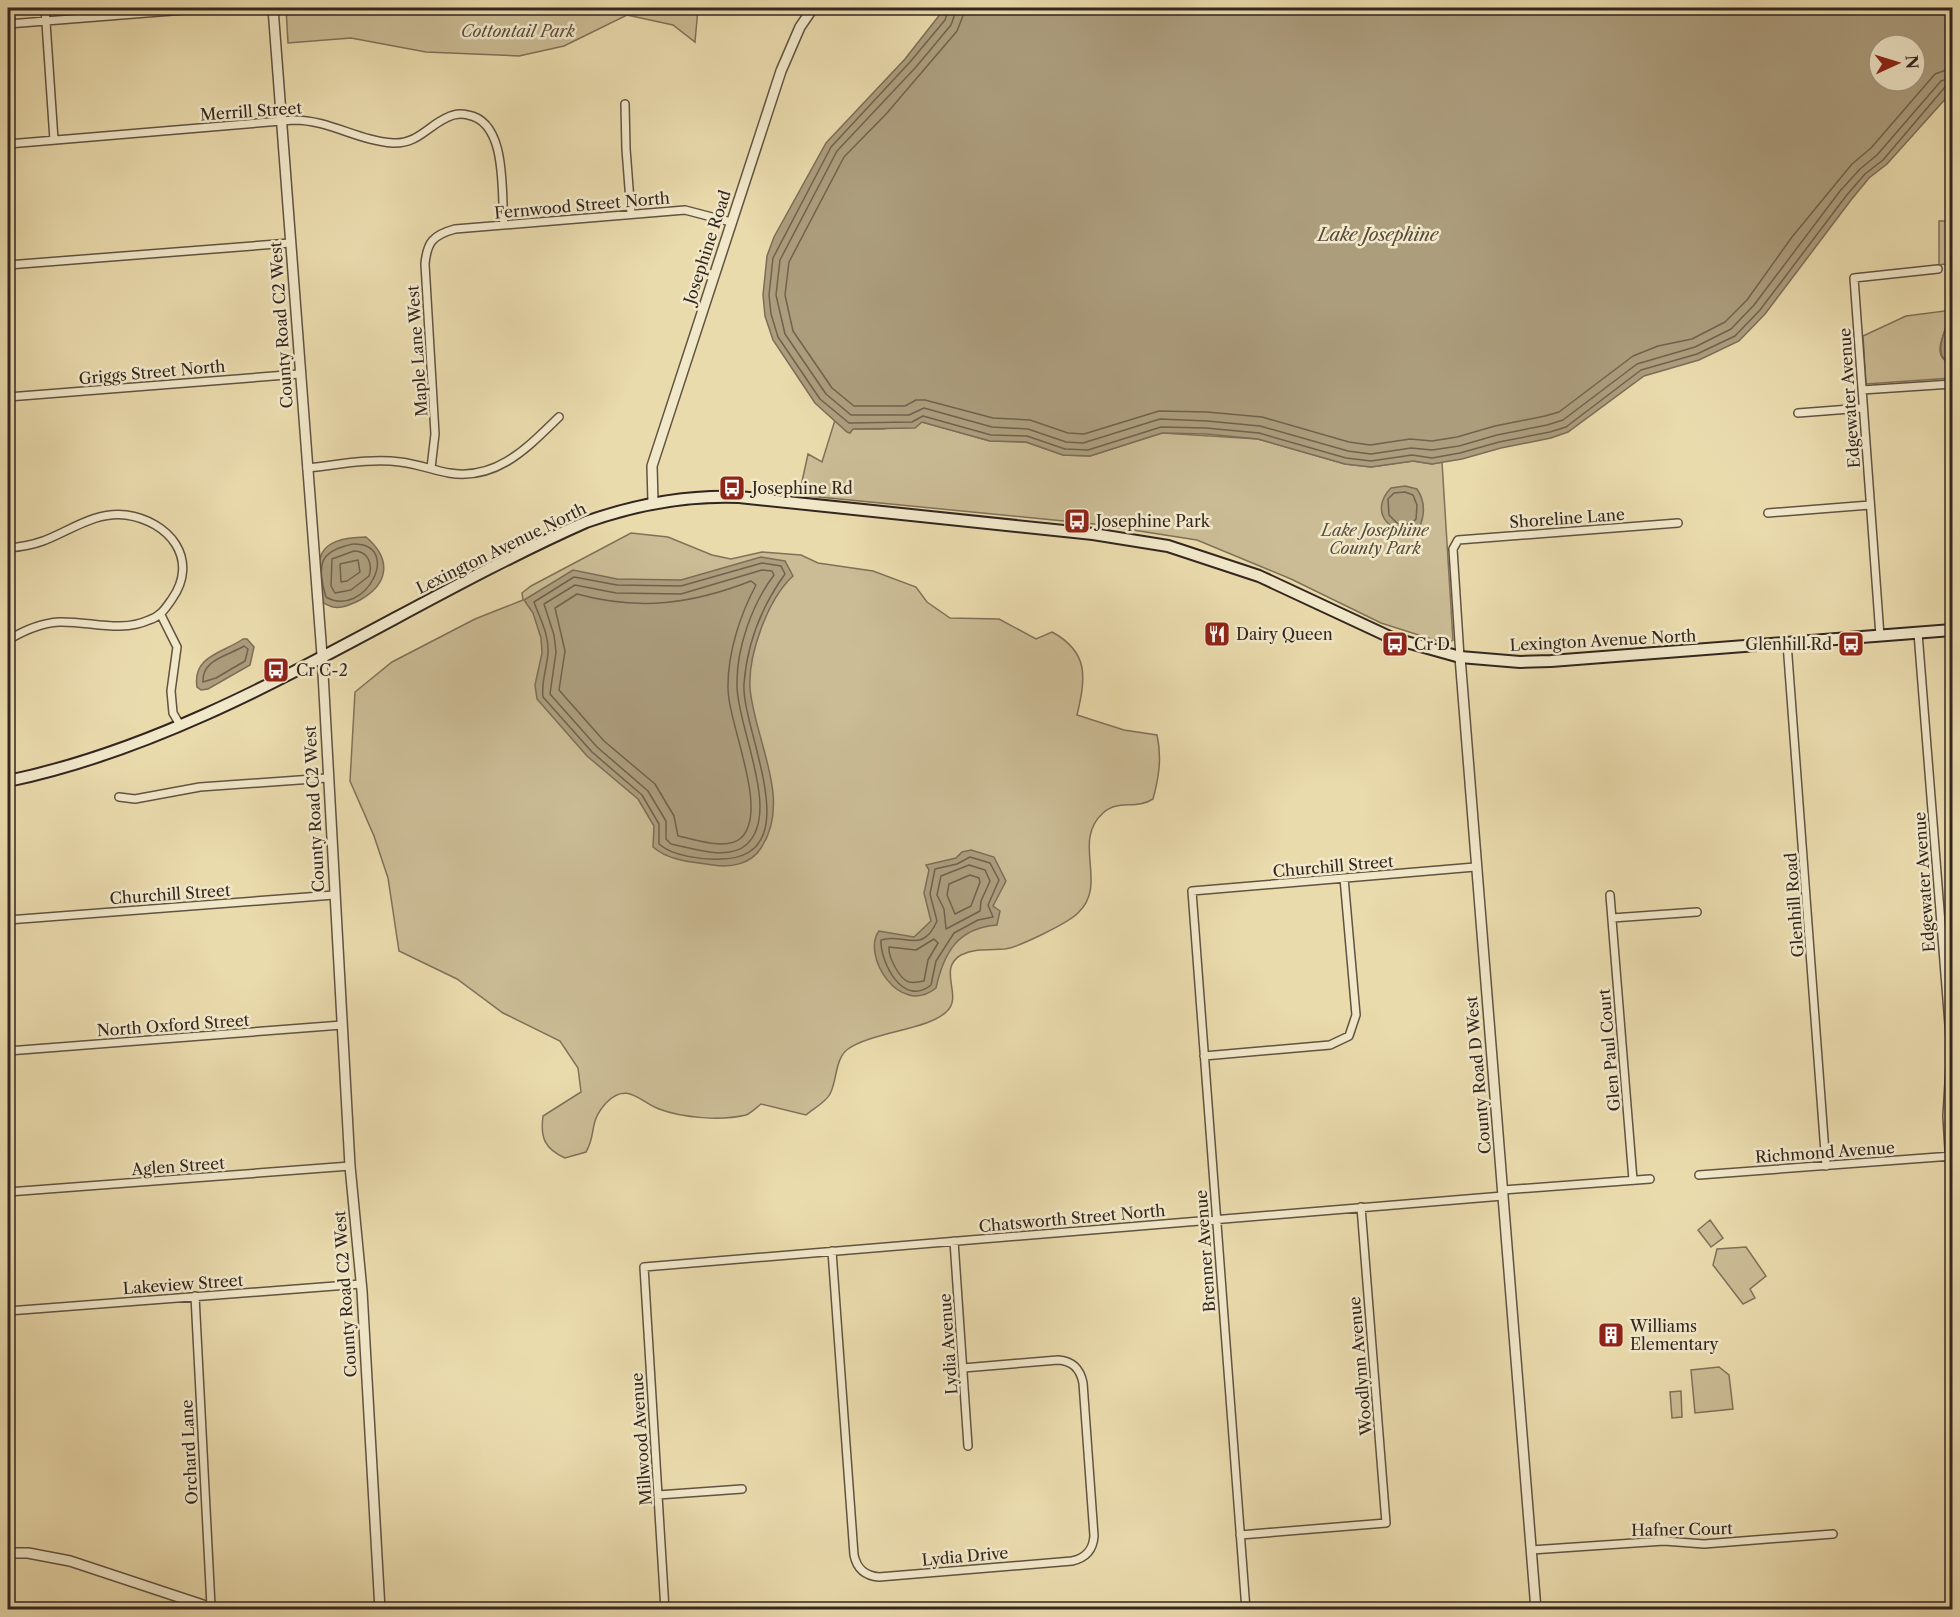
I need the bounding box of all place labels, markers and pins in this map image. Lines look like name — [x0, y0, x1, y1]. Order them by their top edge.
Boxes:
bus stop icon: Josephine Rd — [717, 473, 747, 503]
place label: Josephine Rd — [749, 478, 853, 498]
bus stop icon: Josephine Park — [1062, 506, 1092, 536]
place label: Josephine Park — [1093, 511, 1211, 531]
restaurant icon: Dairy Queen — [1202, 619, 1232, 649]
place label: Dairy Queen — [1236, 624, 1333, 644]
bus stop icon: Cr D — [1380, 629, 1410, 659]
bus stop icon: Glenhill Rd — [1836, 629, 1866, 659]
place label: Cr D — [1414, 634, 1450, 654]
place label: Glenhill Rd — [1745, 634, 1832, 654]
bus stop icon: Cr C-2 — [261, 655, 291, 685]
place label: Cr C-2 — [296, 660, 348, 680]
place label: Williams Elementary — [1629, 1316, 1719, 1354]
building icon: Williams Elementary — [1596, 1320, 1626, 1350]

